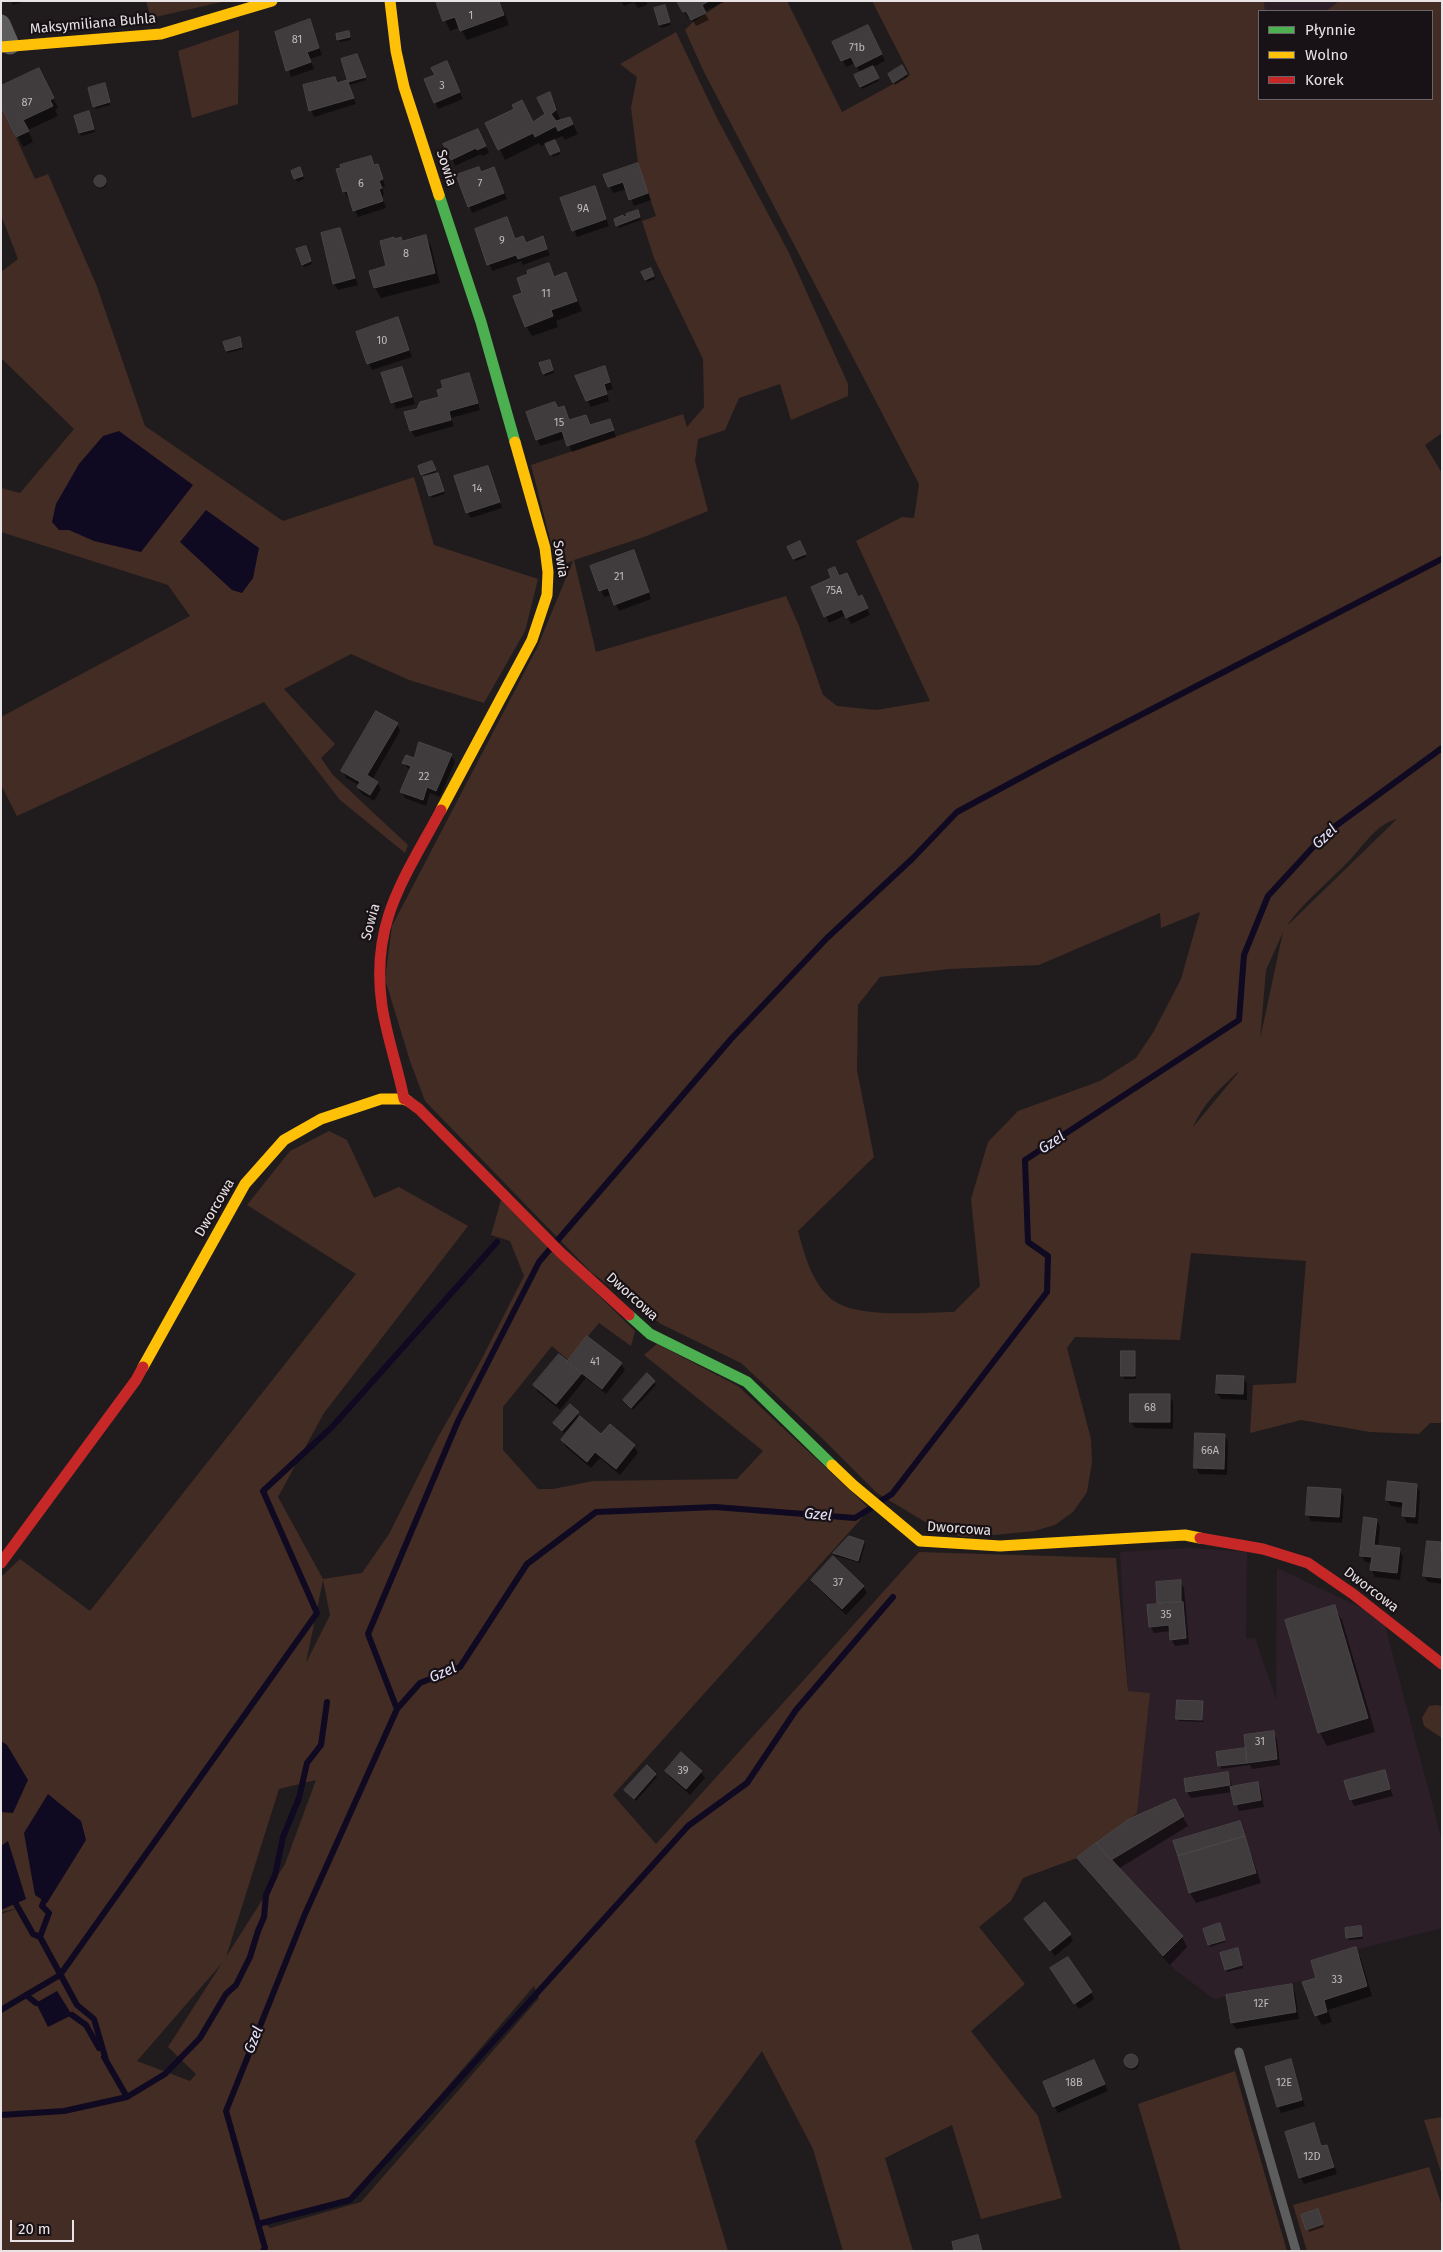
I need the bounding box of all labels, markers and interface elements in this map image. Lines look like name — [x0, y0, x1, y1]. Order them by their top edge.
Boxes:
house number: 1 — [469, 9, 473, 23]
street label: Maksymiliana Buhla — [29, 10, 157, 38]
legend — [1258, 10, 1433, 100]
text: Płynnie — [1305, 21, 1356, 39]
house number: 81 — [292, 33, 302, 47]
house number: 71b — [849, 41, 865, 55]
text: Wolno — [1305, 46, 1348, 64]
text: Korek — [1305, 71, 1344, 89]
house number: 3 — [439, 79, 445, 93]
house number: 87 — [22, 96, 32, 110]
street label: Sowia — [432, 148, 460, 188]
house number: 6 — [358, 177, 364, 191]
house number: 7 — [478, 177, 482, 191]
house number: 9A — [577, 202, 589, 216]
house number: 9 — [499, 234, 505, 248]
house number: 8 — [403, 247, 409, 261]
house number: 11 — [541, 287, 551, 301]
house number: 10 — [377, 334, 387, 348]
house number: 15 — [554, 416, 564, 430]
house number: 14 — [472, 482, 482, 496]
street label: Sowia — [549, 539, 571, 579]
house number: 21 — [614, 570, 624, 584]
house number: 75A — [826, 584, 842, 598]
house number: 22 — [419, 770, 429, 784]
water label: Gzel — [1309, 821, 1341, 853]
street label: Sowia — [358, 902, 384, 942]
water label: Gzel — [1035, 1128, 1069, 1158]
street label: Dworcowa — [192, 1176, 238, 1240]
street label: Dworcowa — [602, 1269, 662, 1325]
house number: 41 — [590, 1355, 600, 1369]
house number: 68 — [1144, 1401, 1156, 1415]
house number: 66A — [1201, 1444, 1219, 1458]
water label: Gzel — [803, 1505, 833, 1525]
street label: Dworcowa — [926, 1518, 992, 1540]
street label: Dworcowa — [1340, 1564, 1402, 1616]
house number: 37 — [833, 1576, 843, 1590]
house number: 35 — [1161, 1608, 1171, 1622]
water label: Gzel — [427, 1659, 459, 1687]
house number: 31 — [1255, 1735, 1265, 1749]
house number: 39 — [677, 1764, 689, 1778]
house number: 33 — [1332, 1973, 1342, 1987]
house number: 12F — [1253, 1997, 1269, 2011]
water label: Gzel — [240, 2024, 268, 2056]
house number: 18B — [1065, 2076, 1083, 2090]
house number: 12E — [1276, 2076, 1292, 2090]
house number: 12D — [1303, 2150, 1321, 2164]
scale bar — [12, 2210, 76, 2242]
text: 20 m — [18, 2220, 51, 2238]

